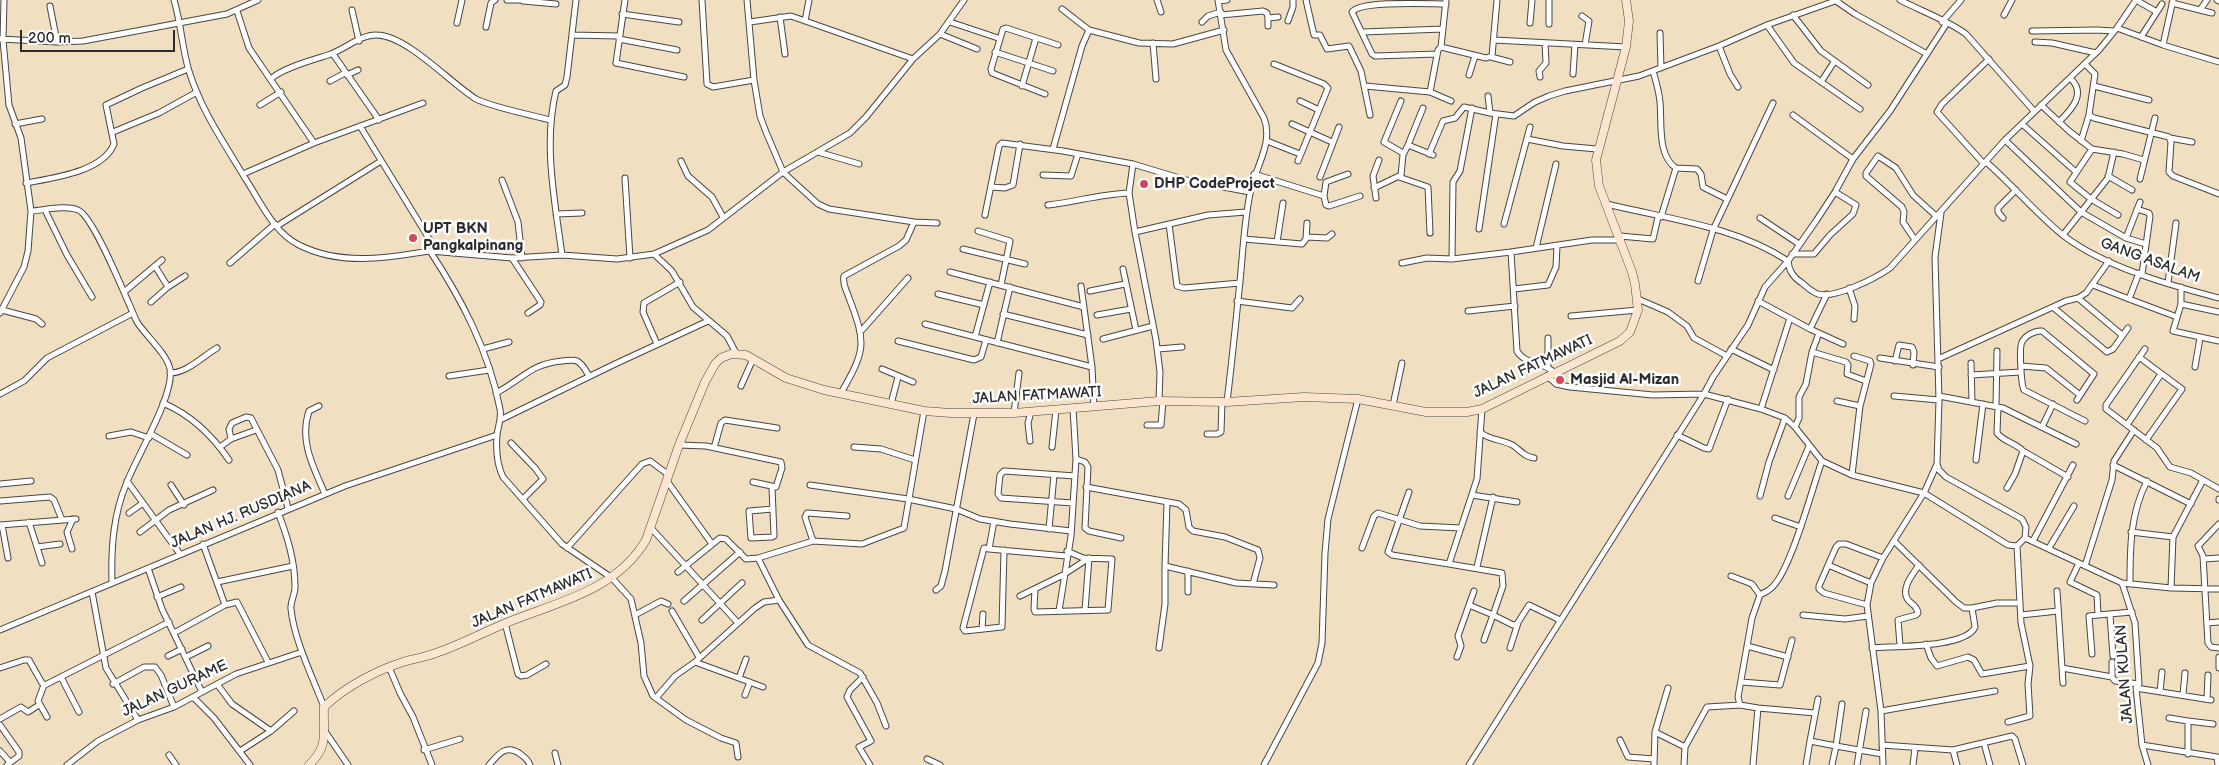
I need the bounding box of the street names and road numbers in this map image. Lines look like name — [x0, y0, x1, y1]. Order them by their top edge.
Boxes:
street label: GANG ASALAM — [2098, 235, 2202, 287]
street label: JALAN FATMAWATI — [1471, 332, 1595, 402]
street label: JALAN FATMAWATI — [972, 384, 1102, 408]
street label: JALAN HJ. RUSDIANA — [168, 477, 314, 553]
street label: JALAN FATMAWATI — [469, 565, 595, 633]
street label: JALAN KULAN — [2113, 624, 2137, 724]
street label: JALAN GURAME — [119, 657, 231, 721]

